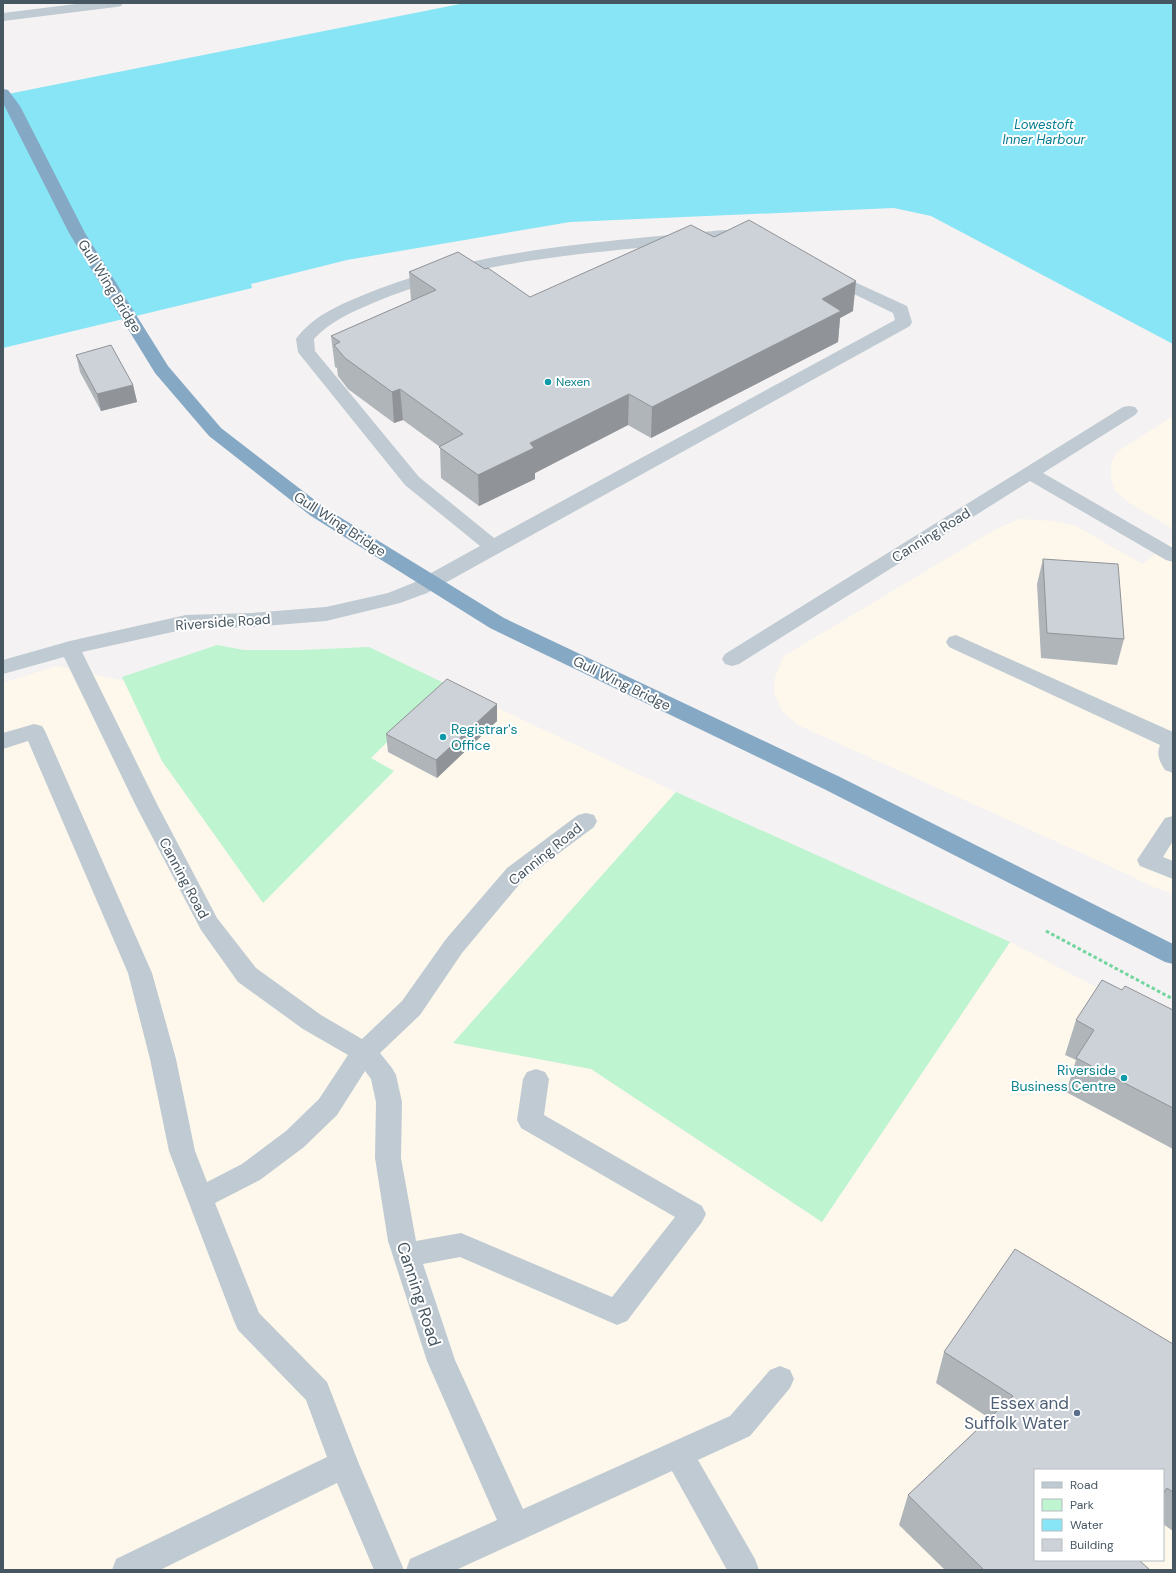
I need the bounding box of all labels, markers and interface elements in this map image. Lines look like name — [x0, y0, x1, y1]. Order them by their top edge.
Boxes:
water label: Lowestoft Inner Harbour — [1003, 116, 1087, 148]
street label: Gull Wing Bridge — [74, 236, 146, 336]
place label: Nexen — [556, 374, 590, 390]
marker: Nexen — [543, 377, 553, 387]
street label: Gull Wing Bridge — [291, 487, 390, 561]
street label: Canning Road — [888, 504, 974, 566]
street label: Riverside Road — [175, 610, 271, 634]
street label: Gull Wing Bridge — [570, 652, 674, 714]
place label: Registrar's Office — [451, 720, 517, 754]
marker: Registrar's Office — [438, 732, 448, 742]
street label: Canning Road — [505, 819, 585, 889]
street label: Canning Road — [155, 834, 213, 922]
place label: Riverside Business Centre — [1011, 1061, 1116, 1095]
marker: Riverside Business Centre — [1119, 1073, 1129, 1083]
street label: Canning Road — [392, 1239, 446, 1349]
place label: Essex and Suffolk Water — [964, 1392, 1069, 1434]
marker: Essex and Suffolk Water — [1072, 1408, 1082, 1418]
legend — [1034, 1469, 1164, 1561]
text: Road — [1070, 1477, 1098, 1493]
text: Park — [1070, 1497, 1094, 1513]
text: Water — [1070, 1517, 1104, 1533]
text: Building — [1070, 1537, 1114, 1553]

